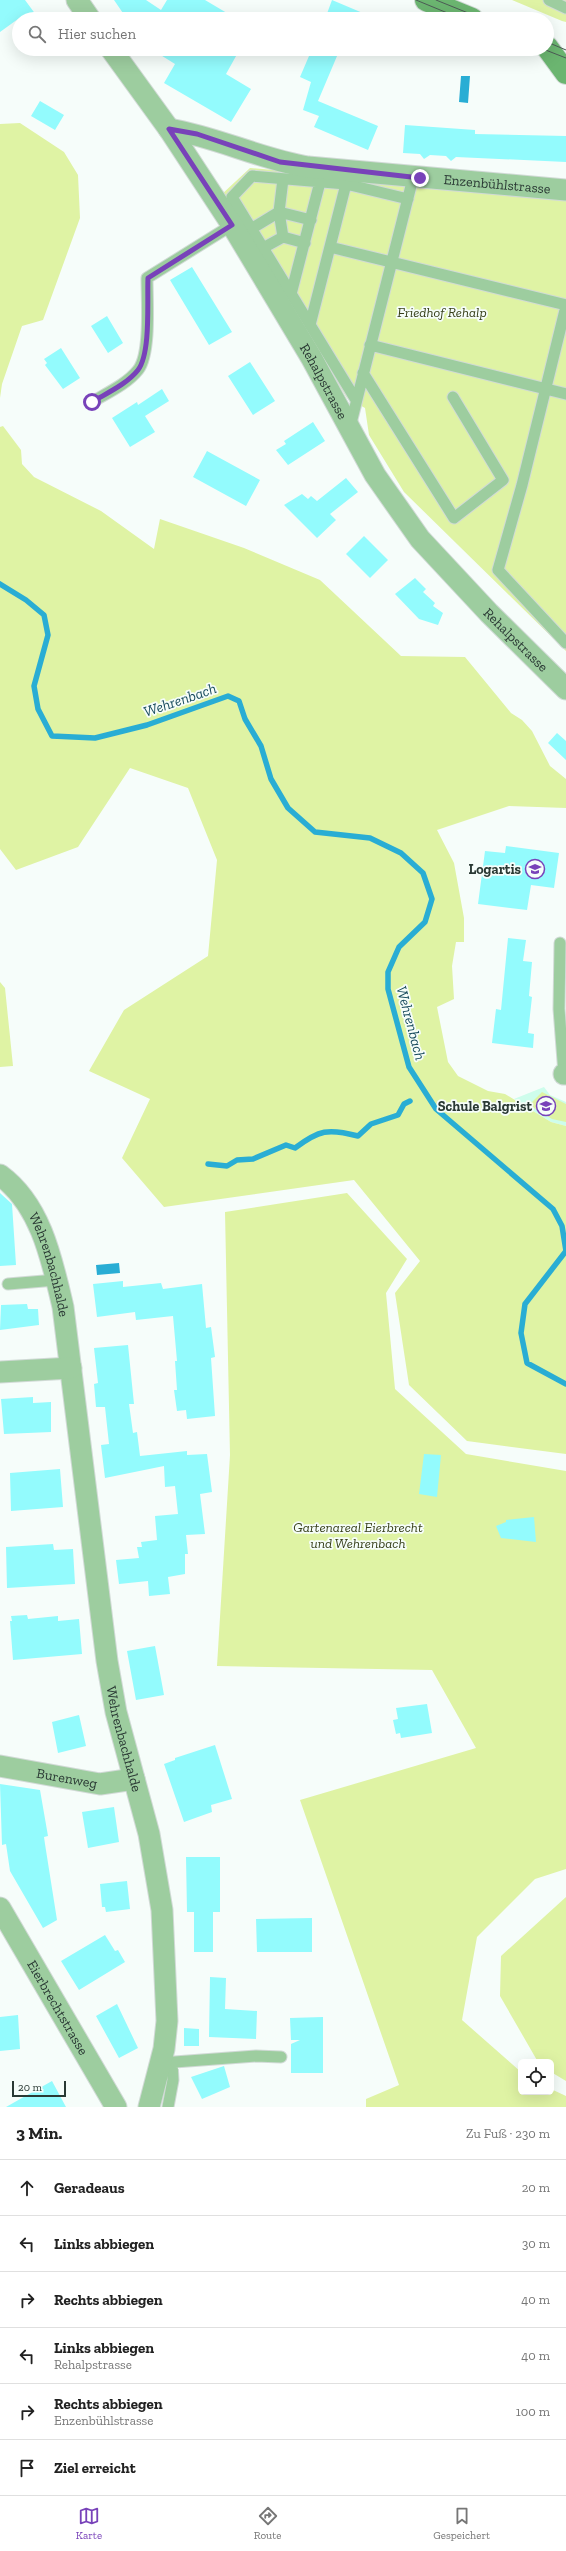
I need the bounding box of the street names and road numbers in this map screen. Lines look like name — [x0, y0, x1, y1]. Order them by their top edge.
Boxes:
street label: Enzenbühlstrasse — [443, 171, 552, 197]
street label: Rehalpstrasse — [296, 340, 352, 423]
street label: Rehalpstrasse — [480, 604, 552, 675]
street label: Wehrenbachhalde — [25, 1209, 73, 1318]
street label: Wehrenbachhalde — [103, 1685, 146, 1794]
street label: Burenweg — [35, 1764, 99, 1792]
street label: Eierbrechtstrasse — [24, 1957, 92, 2058]

